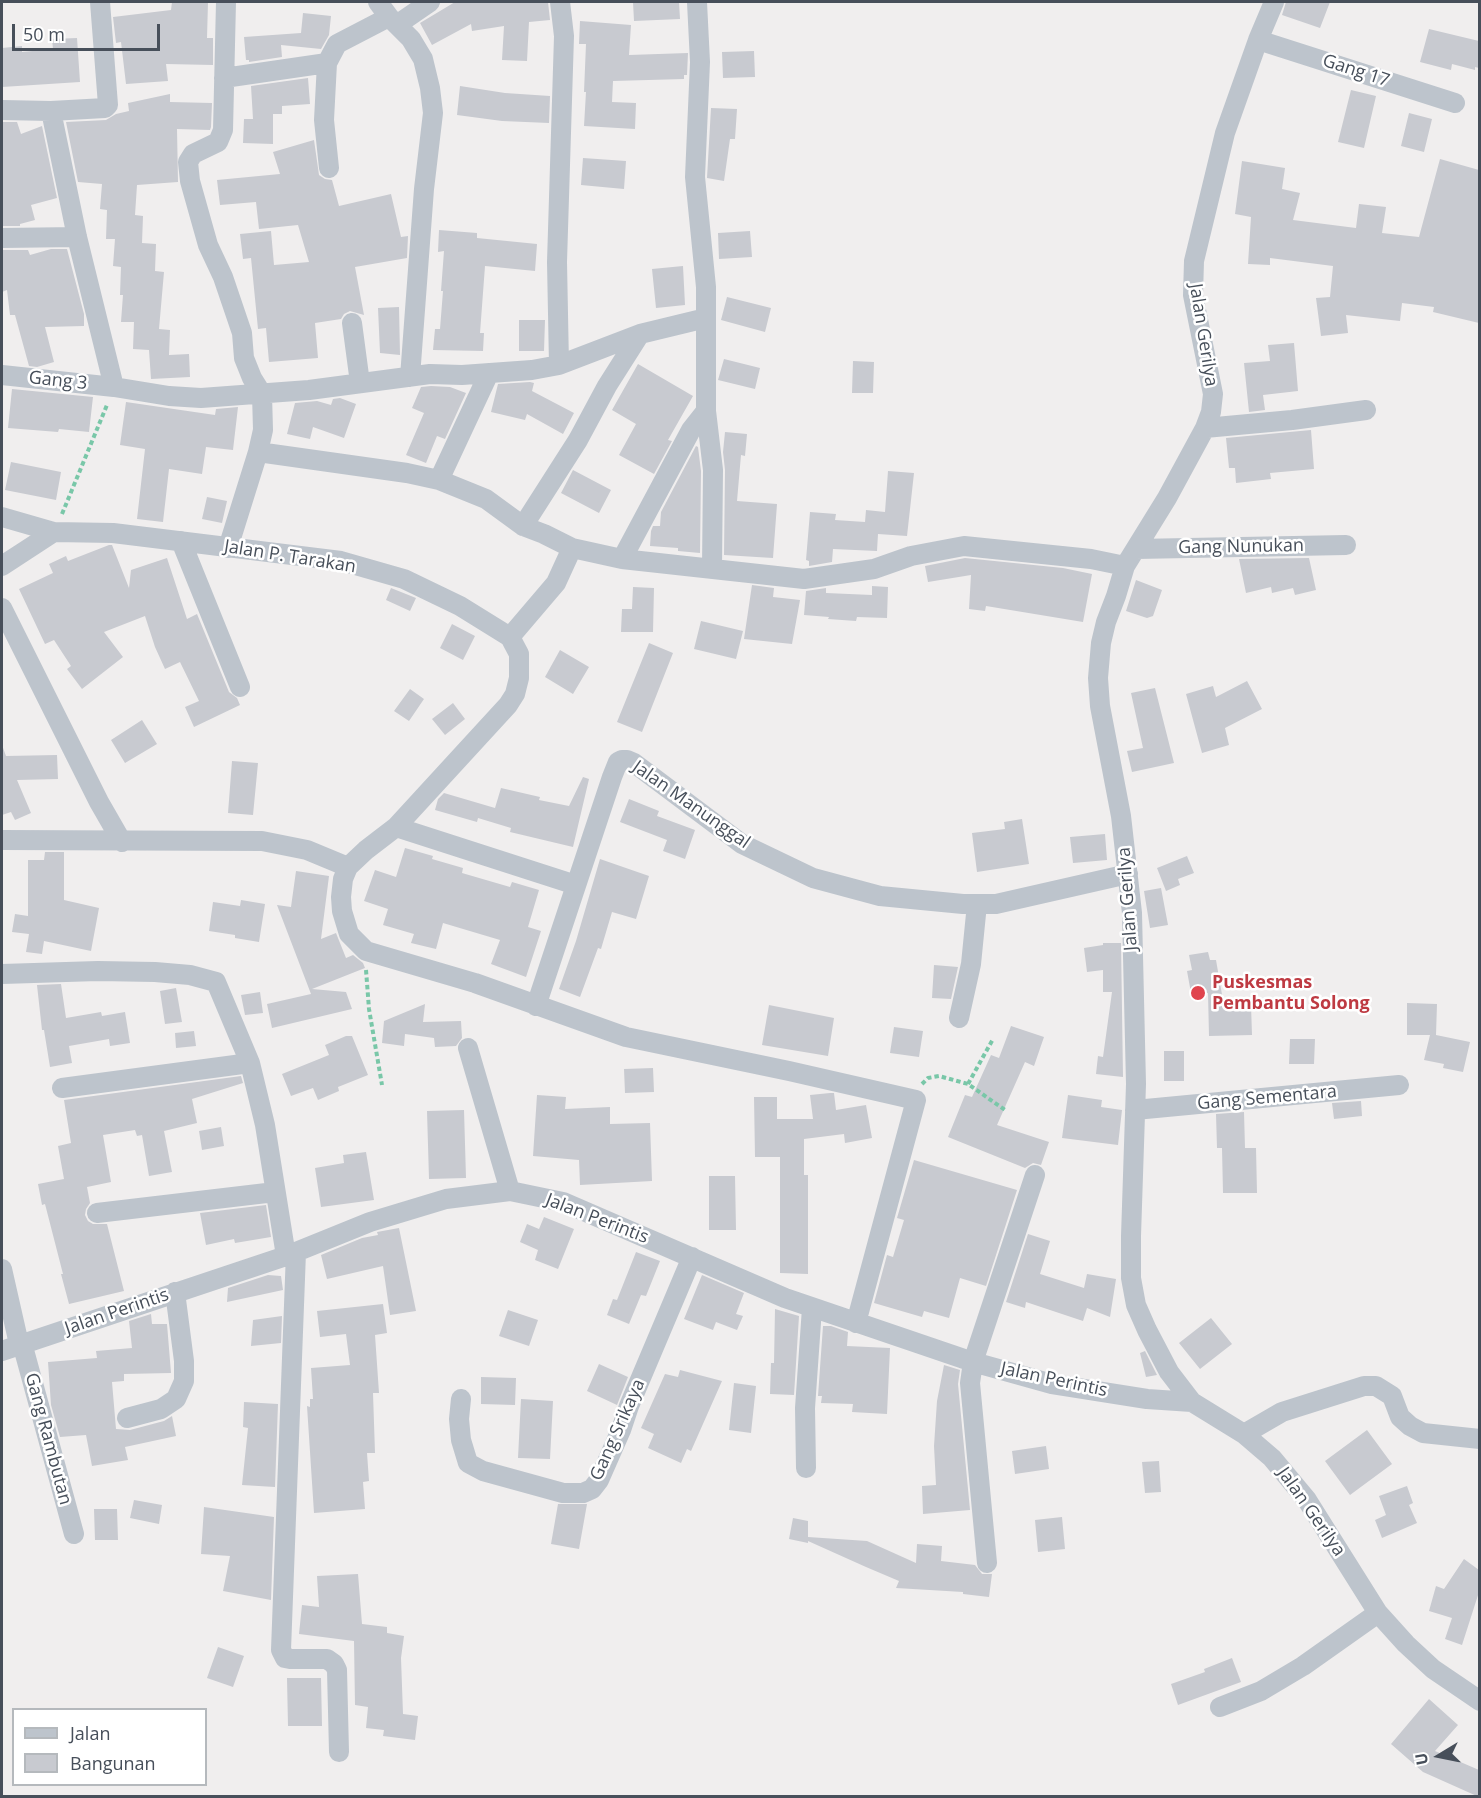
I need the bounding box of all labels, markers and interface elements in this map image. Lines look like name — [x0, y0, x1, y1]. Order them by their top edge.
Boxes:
scale bar — [15, 12, 164, 50]
text: 50 m — [23, 22, 65, 46]
street label: Gang 17 — [1320, 50, 1392, 92]
street label: Jalan Gerilya — [1184, 282, 1222, 388]
street label: Gang 3 — [28, 367, 88, 395]
street label: Gang Nunukan — [1178, 535, 1304, 559]
street label: Jalan P. Tarakan — [223, 536, 357, 578]
street label: Jalan Manunggal — [628, 756, 754, 854]
street label: Jalan Gerilya — [1114, 846, 1142, 952]
place label: Puskesmas Pembantu Solong — [1212, 972, 1370, 1014]
marker: Puskesmas Pembantu Solong — [1189, 984, 1207, 1002]
street label: Gang Sementara — [1196, 1081, 1338, 1115]
street label: Jalan Perintis — [542, 1189, 652, 1249]
street label: Jalan Perintis — [62, 1284, 172, 1340]
street label: Jalan Perintis — [999, 1358, 1109, 1402]
street label: Gang Rambutan — [20, 1371, 76, 1507]
street label: Gang Srikaya — [586, 1376, 650, 1484]
street label: Jalan Gerilya — [1272, 1463, 1350, 1561]
legend — [12, 1708, 207, 1786]
text: Jalan — [70, 1721, 110, 1745]
north arrow — [1409, 1726, 1469, 1786]
text: Bangunan — [70, 1751, 156, 1775]
text: U — [1409, 1751, 1433, 1767]

